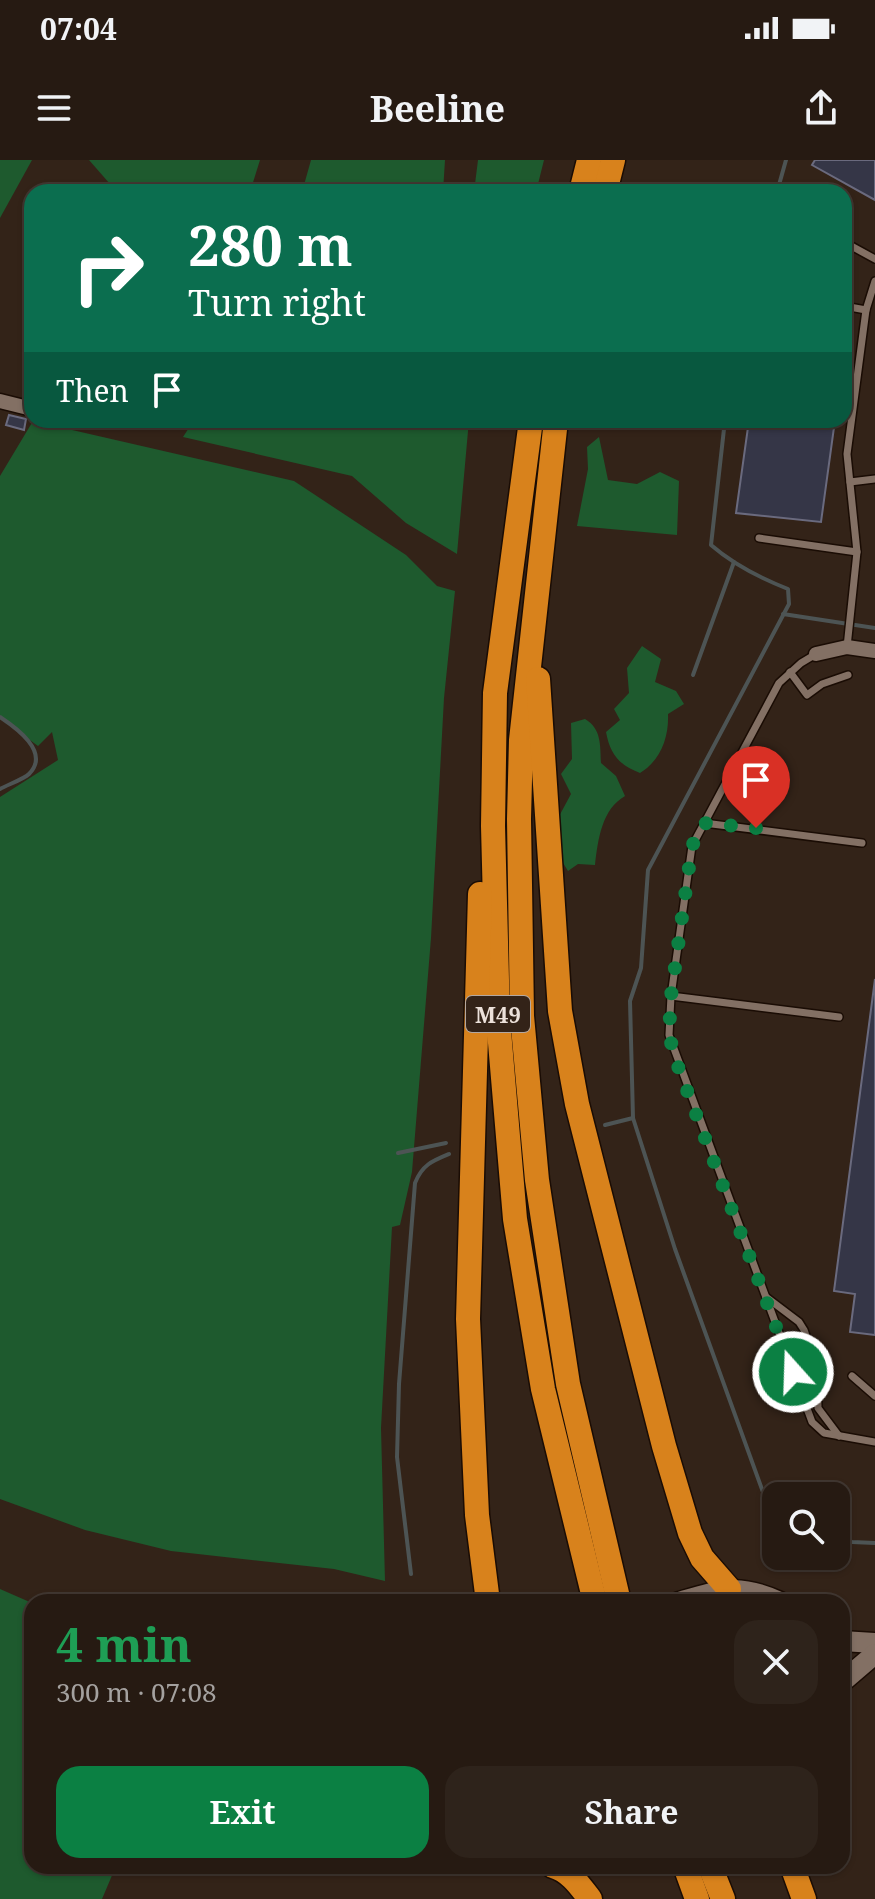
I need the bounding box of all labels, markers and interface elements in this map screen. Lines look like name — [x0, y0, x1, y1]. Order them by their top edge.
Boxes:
text: 07:04 — [40, 8, 117, 49]
text: Beeline — [370, 84, 505, 133]
icon: menu — [32, 86, 76, 130]
icon: share — [799, 86, 843, 130]
text: 280 m — [188, 206, 353, 282]
icon: right — [56, 216, 160, 320]
text: Turn right — [188, 278, 366, 327]
icon: arrive — [145, 368, 189, 412]
text: Then — [56, 370, 129, 411]
pin — [722, 746, 790, 828]
icon: arrive — [734, 758, 778, 802]
road number: M49 — [466, 996, 530, 1032]
position arrow — [751, 1330, 835, 1414]
map controls — [762, 1482, 850, 1570]
button: search — [762, 1482, 850, 1570]
text: 4 min — [56, 1611, 192, 1676]
button: close — [734, 1620, 818, 1704]
text: 300 m · 07:08 — [56, 1674, 217, 1710]
button: Exit — [56, 1766, 429, 1858]
button: Share — [445, 1766, 818, 1858]

